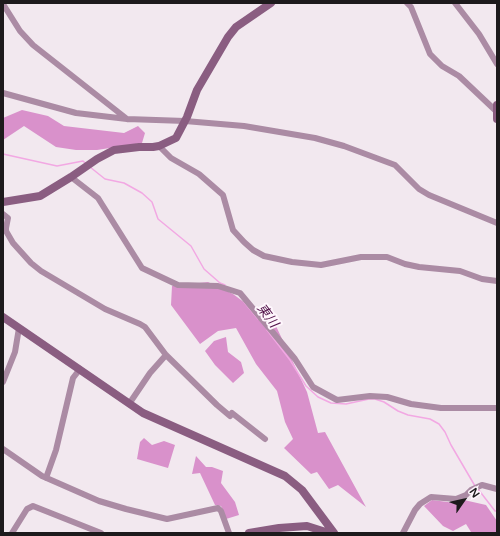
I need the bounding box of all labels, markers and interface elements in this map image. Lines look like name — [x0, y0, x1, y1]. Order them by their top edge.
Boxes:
water label: 東川 — [253, 301, 281, 331]
north arrow — [444, 480, 484, 520]
text: N — [467, 486, 482, 500]

